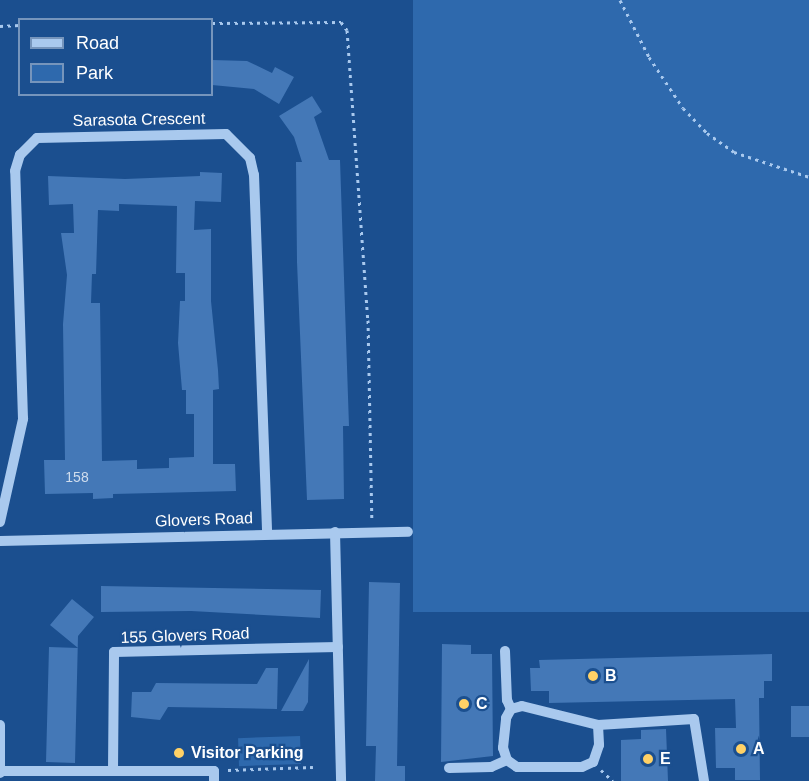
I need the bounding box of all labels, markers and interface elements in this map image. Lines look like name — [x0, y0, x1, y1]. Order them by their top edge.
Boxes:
legend — [18, 18, 213, 96]
text: Road — [76, 33, 119, 53]
text: Park — [76, 63, 113, 83]
street label: Sarasota Crescent — [73, 109, 205, 131]
house number: 158 — [65, 469, 89, 485]
street label: Glovers Road — [155, 509, 253, 531]
street label: 155 Glovers Road — [120, 624, 250, 648]
place label: B — [605, 666, 617, 686]
marker: B — [586, 669, 600, 683]
place label: C — [476, 694, 488, 714]
marker: C — [457, 697, 471, 711]
place label: A — [753, 739, 765, 759]
marker: A — [734, 742, 748, 756]
place label: Visitor Parking — [191, 743, 304, 763]
marker: Visitor Parking — [172, 746, 186, 760]
place label: E — [660, 749, 671, 769]
marker: E — [641, 752, 655, 766]

